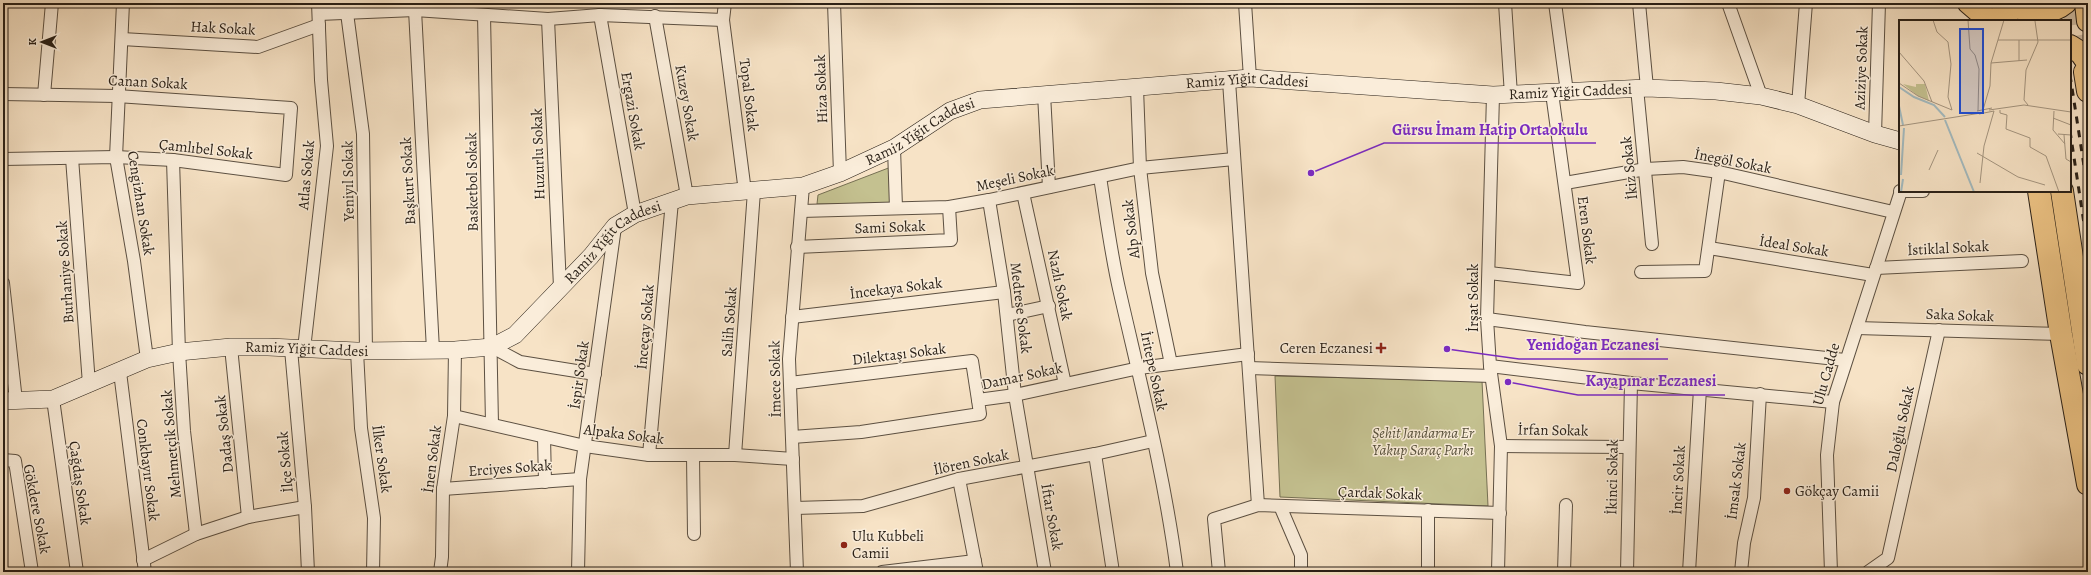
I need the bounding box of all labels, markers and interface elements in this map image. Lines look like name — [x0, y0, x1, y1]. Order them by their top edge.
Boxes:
street label: Hak Sokak — [190, 16, 257, 40]
inset map — [1899, 20, 2071, 192]
north arrow — [22, 22, 62, 62]
street label: Aziziye Sokak — [1850, 25, 1872, 111]
text: K — [25, 38, 40, 46]
street label: Hiza Sokak — [810, 54, 832, 124]
street label: Topal Sokak — [735, 58, 763, 133]
street label: Kuzey Sokak — [670, 63, 704, 143]
street label: Ramiz Yiğit Caddesi — [1185, 68, 1309, 93]
street label: Canan Sokak — [108, 70, 189, 94]
street label: Ergazi Sokak — [616, 70, 650, 152]
street label: Ramiz Yiğit Caddesi — [1508, 79, 1633, 104]
street label: Ramiz Yiğit Caddesi — [862, 93, 978, 170]
street label: Huzurlu Sokak — [526, 107, 550, 200]
callout: Gürsu İmam Hatip Ortaokulu — [1384, 115, 1596, 143]
text: Gürsu İmam Hatip Ortaokulu — [1392, 119, 1588, 141]
street label: Basketbol Sokak — [461, 132, 483, 232]
street label: Çamlıbel Sokak — [158, 134, 255, 164]
street label: İkiz Sokak — [1616, 135, 1642, 201]
street label: Başkurt Sokak — [396, 136, 420, 225]
street label: Atlas Sokak — [293, 139, 319, 212]
street label: Yeniyıl Sokak — [337, 140, 359, 223]
street label: İnegöl Sokak — [1693, 144, 1774, 178]
street label: Cengizhan Sokak — [123, 149, 159, 257]
street label: Meşeli Sokak — [974, 160, 1056, 196]
street label: Eren Sokak — [1573, 195, 1601, 266]
street label: Ramiz Yiğit Caddesi — [560, 196, 664, 288]
street label: Alp Sokak — [1117, 198, 1145, 261]
street label: Sami Sokak — [854, 216, 926, 238]
street label: Burhaniye Sokak — [51, 219, 79, 324]
street label: İdeal Sokak — [1758, 231, 1831, 261]
street label: İstiklal Sokak — [1907, 236, 1990, 260]
street label: Nazlı Sokak — [1043, 248, 1077, 323]
street label: Medrese Sokak — [1005, 261, 1037, 355]
street label: İrşat Sokak — [1463, 263, 1483, 332]
street label: İncekaya Sokak — [848, 272, 944, 304]
street label: İnceçay Sokak — [631, 283, 659, 371]
street label: Salih Sokak — [717, 286, 741, 358]
street label: Saka Sokak — [1925, 304, 1995, 326]
street label: İritepe Sokak — [1136, 329, 1172, 413]
callout: Yenidoğan Eczanesi — [1519, 331, 1668, 359]
text: Yenidoğan Eczanesi — [1526, 334, 1660, 356]
street label: Ramiz Yiğit Caddesi — [245, 337, 369, 361]
street label: Dilektaşı Sokak — [851, 338, 948, 370]
place label: Ceren Eczanesi — [1280, 338, 1373, 358]
street label: İspir Sokak — [564, 339, 594, 410]
street label: İmece Sokak — [764, 340, 786, 418]
street label: Ulu Cadde — [1808, 340, 1845, 408]
marker: Ceren Eczanesi — [1376, 343, 1386, 353]
street label: Damar Sokak — [980, 358, 1065, 394]
callout: Kayapınar Eczanesi — [1578, 367, 1725, 395]
text: Kayapınar Eczanesi — [1586, 370, 1717, 392]
street label: Daloğlu Sokak — [1881, 384, 1919, 474]
street label: Mehmetçik Sokak — [156, 388, 186, 499]
street label: Dadaş Sokak — [210, 393, 238, 474]
street label: Conkbayır Sokak — [132, 418, 164, 523]
street label: Alpaka Sokak — [582, 419, 666, 449]
street label: İrfan Sokak — [1517, 419, 1589, 441]
street label: İnen Sokak — [418, 423, 446, 494]
park label: Şehit Jandarma Er Yakup Saraç Parkı — [1372, 423, 1475, 460]
street label: İlker Sokak — [367, 424, 397, 495]
street label: İlçe Sokak — [272, 430, 298, 494]
street label: İkinci Sokak — [1601, 438, 1623, 515]
street label: Çağdaş Sokak — [64, 440, 96, 527]
street label: İmsak Sokak — [1721, 441, 1751, 521]
street label: İlören Sokak — [931, 444, 1011, 480]
street label: İncir Sokak — [1666, 444, 1690, 515]
street label: Erciyes Sokak — [468, 455, 553, 481]
street label: Gökdere Sokak — [18, 462, 56, 556]
place label: Gökçay Camii — [1795, 481, 1879, 501]
street label: İftar Sokak — [1036, 482, 1068, 553]
street label: Çardak Sokak — [1338, 482, 1423, 504]
marker: Gökçay Camii — [1782, 486, 1792, 496]
place label: Ulu Kubbeli Camii — [852, 526, 924, 563]
marker: Ulu Kubbeli Camii — [839, 540, 849, 550]

